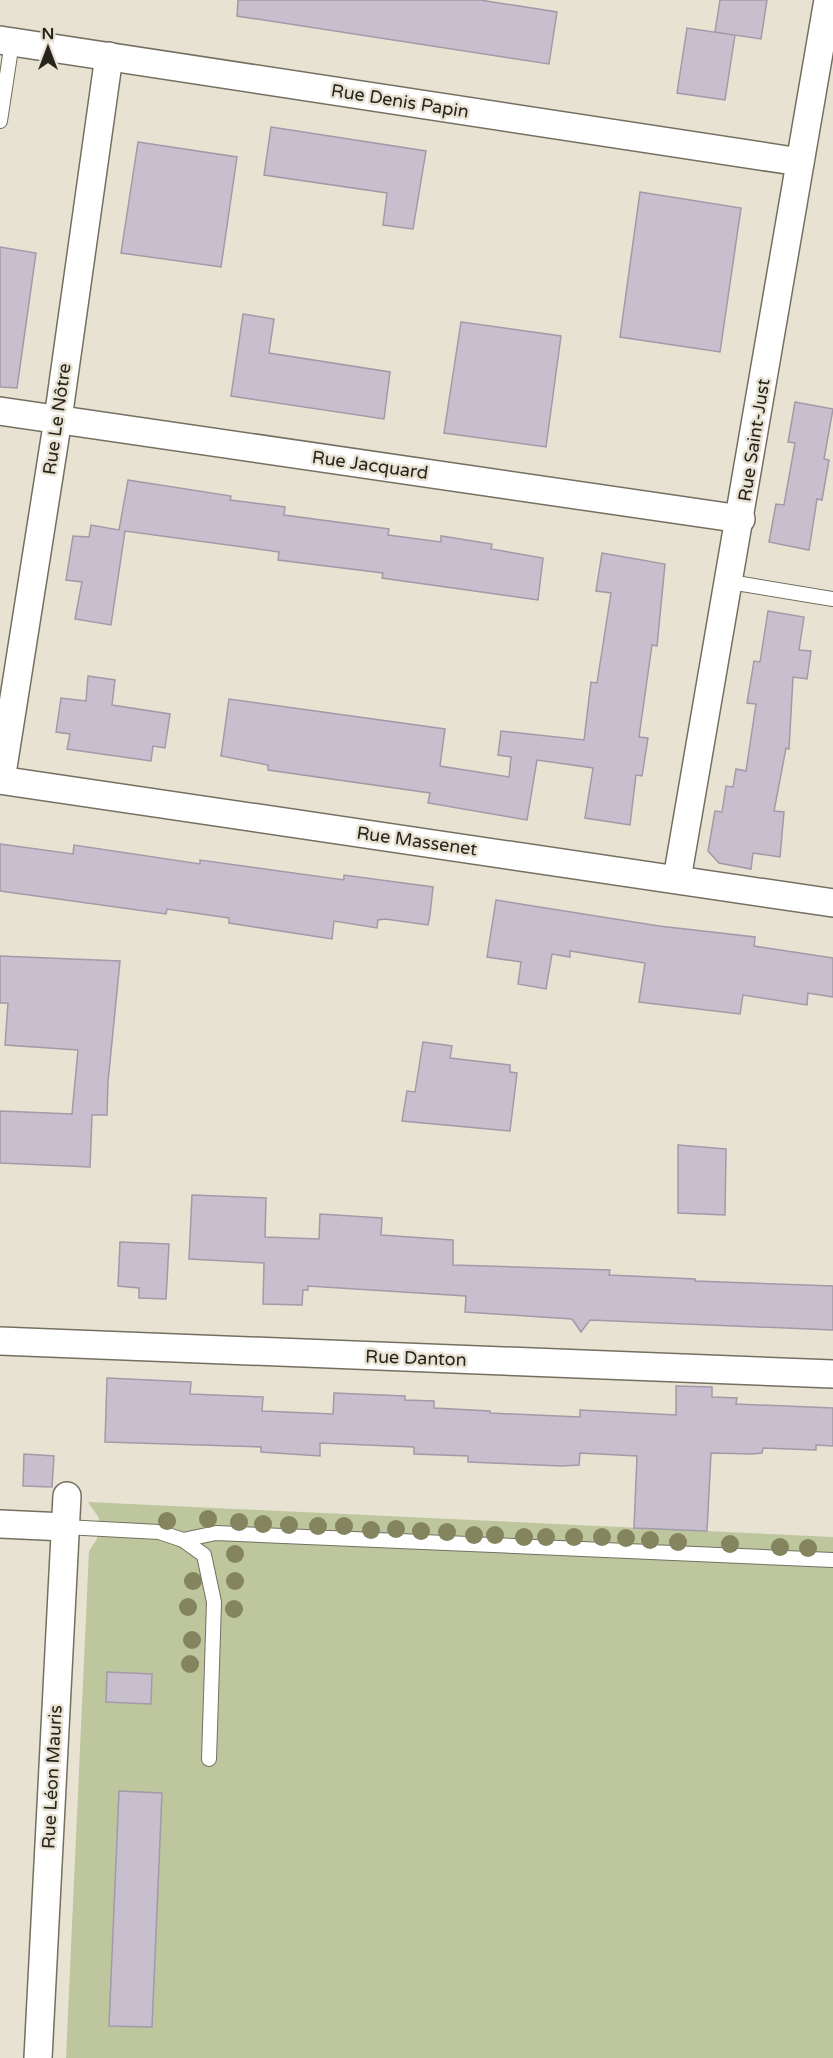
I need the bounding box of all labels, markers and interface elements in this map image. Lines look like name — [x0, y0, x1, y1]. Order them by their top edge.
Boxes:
north arrow — [18, 18, 78, 78]
text: N — [42, 24, 54, 44]
street label: Rue Denis Papin — [329, 79, 471, 123]
street label: Rue Le Nôtre — [38, 362, 76, 476]
street label: Rue Saint-Just — [733, 377, 775, 503]
street label: Rue Jacquard — [310, 446, 430, 484]
street label: Rue Massenet — [355, 822, 479, 860]
street label: Rue Danton — [365, 1345, 467, 1371]
street label: Rue Léon Mauris — [37, 1704, 67, 1850]

